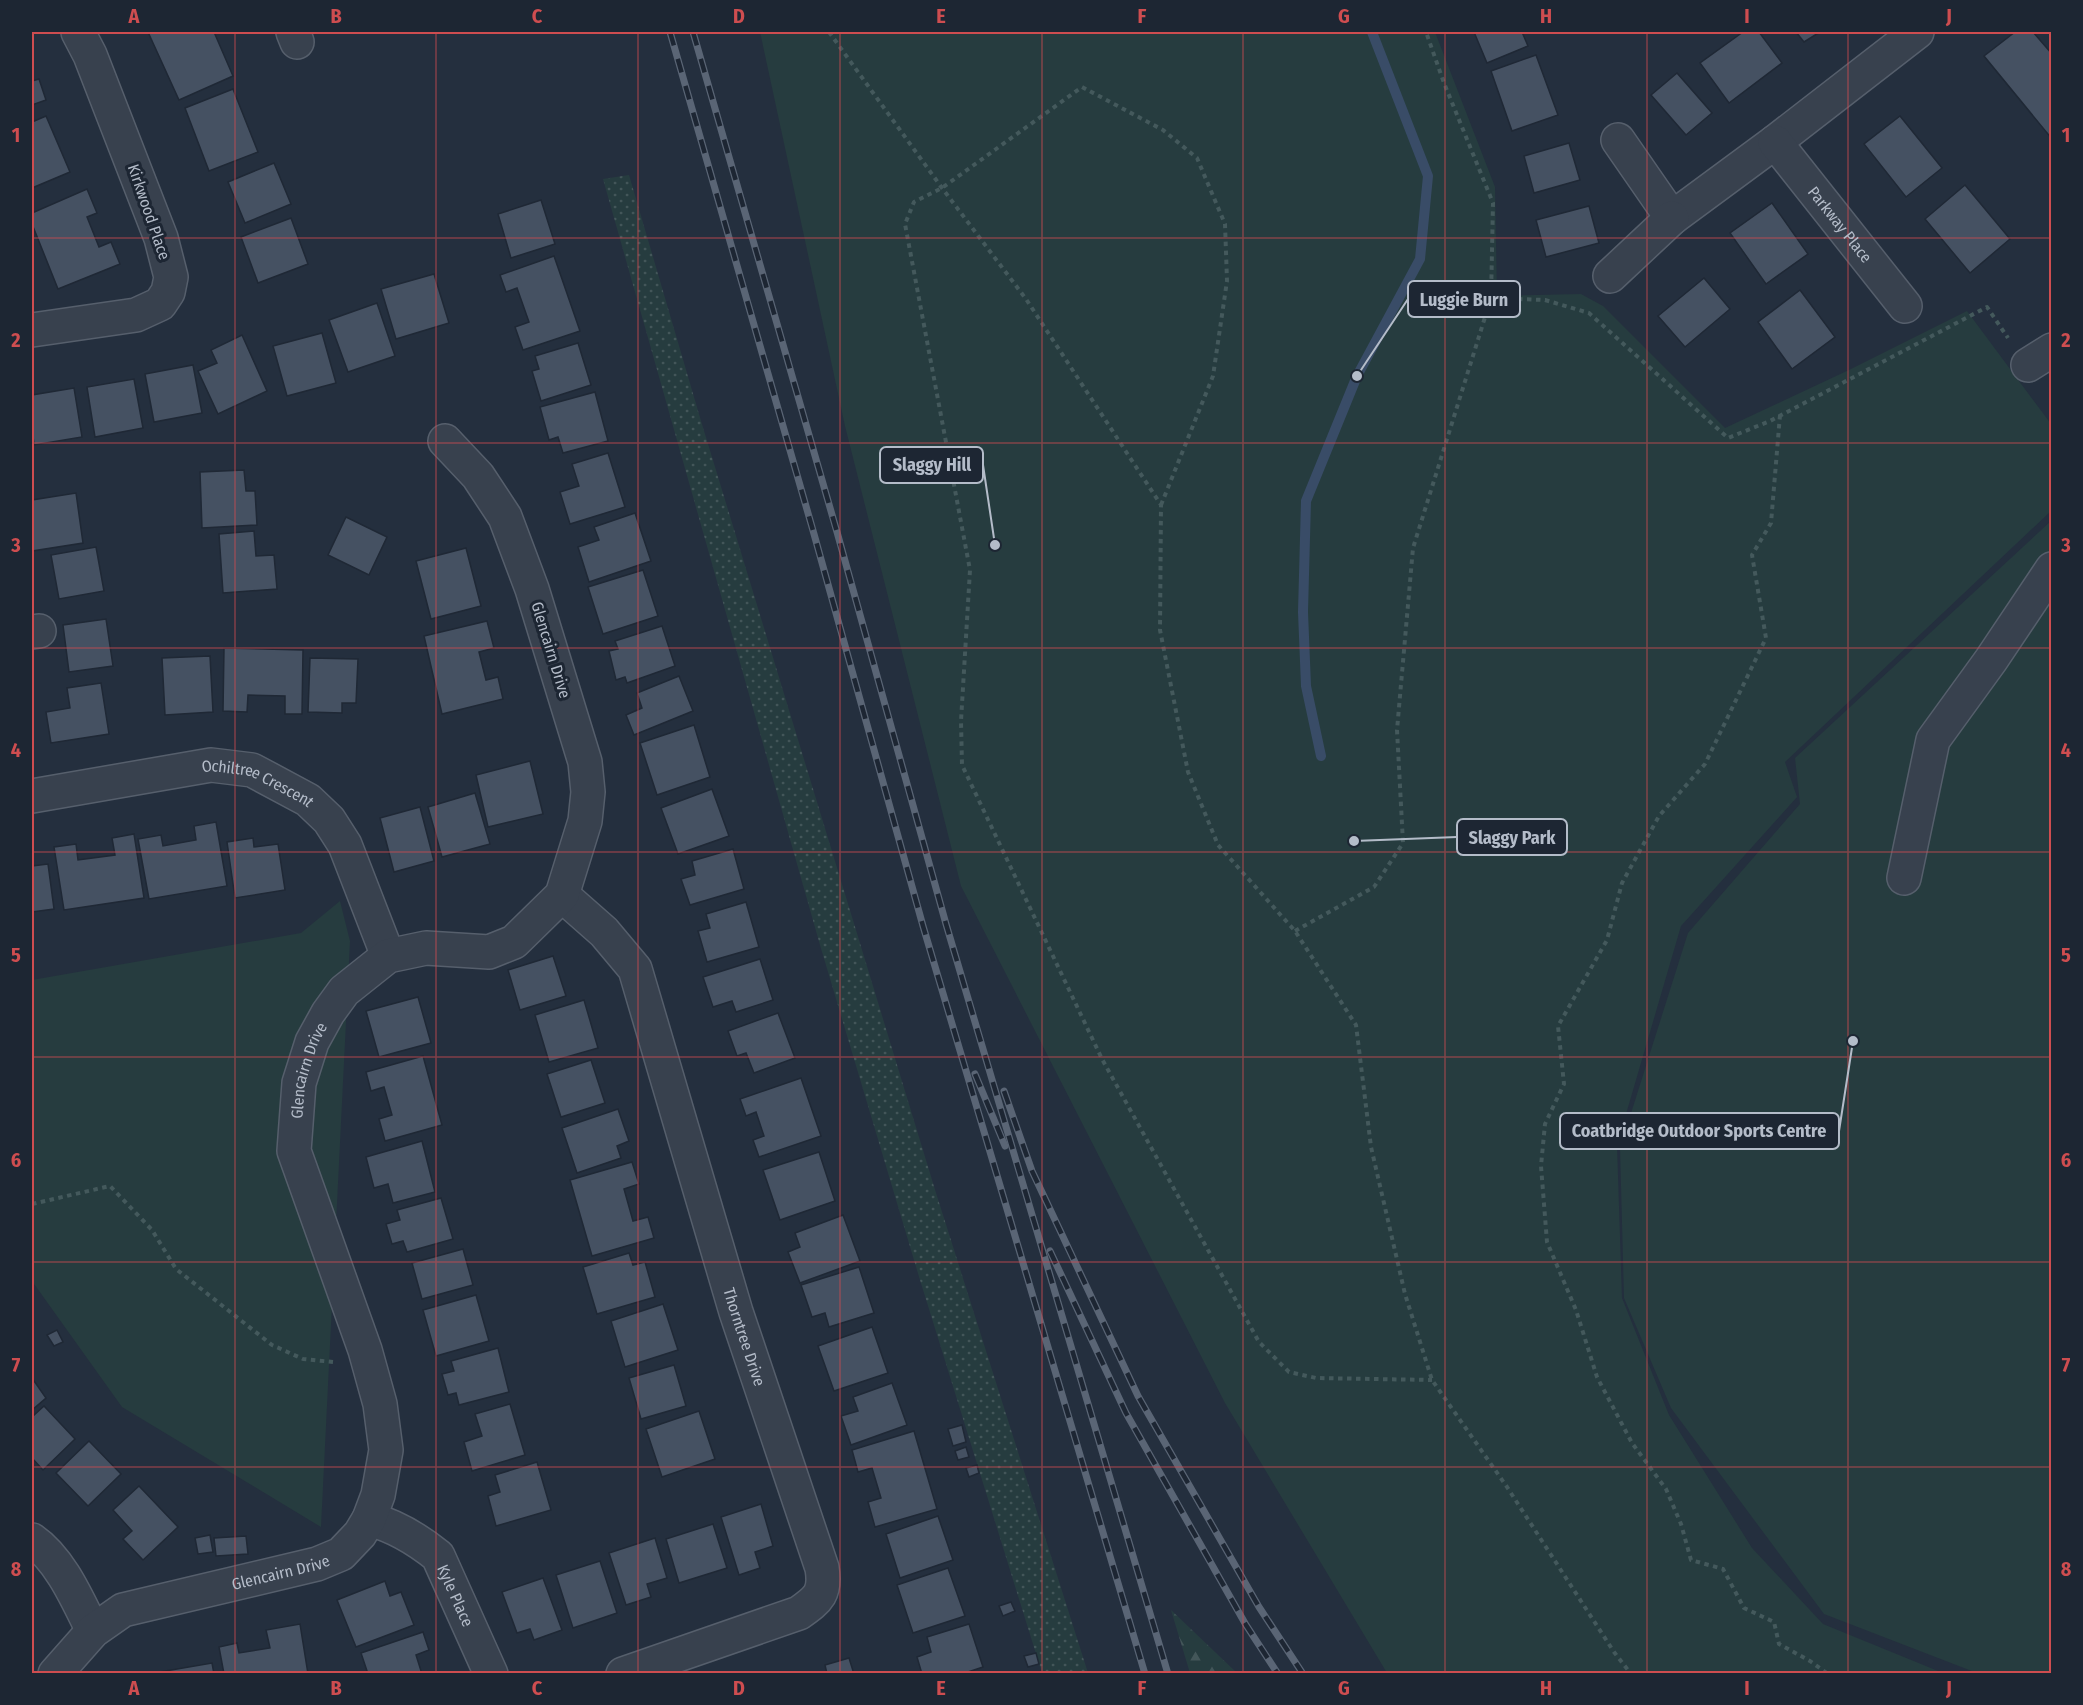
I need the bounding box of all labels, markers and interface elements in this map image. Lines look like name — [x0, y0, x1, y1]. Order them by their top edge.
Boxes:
text: A — [128, 4, 141, 28]
text: B — [330, 4, 342, 28]
text: C — [532, 4, 543, 28]
text: D — [733, 4, 745, 28]
text: E — [936, 4, 946, 28]
text: F — [1138, 4, 1147, 28]
text: G — [1338, 4, 1350, 28]
text: H — [1540, 4, 1552, 28]
text: I — [1744, 4, 1750, 28]
text: J — [1945, 4, 1952, 28]
text: 1 — [12, 123, 20, 147]
text: 1 — [2062, 123, 2070, 147]
street label: Kirkwood Place — [124, 162, 174, 262]
street label: Parkway Place — [1804, 182, 1876, 266]
callout: Luggie Burn — [1408, 281, 1520, 317]
text: Luggie Burn — [1420, 289, 1508, 311]
text: 2 — [10, 328, 21, 352]
text: 2 — [2060, 328, 2071, 352]
callout: Slaggy Hill — [880, 447, 983, 483]
text: Slaggy Hill — [893, 454, 971, 476]
text: 3 — [10, 533, 21, 557]
text: 3 — [2060, 533, 2071, 557]
street label: Glencairn Drive — [527, 599, 575, 701]
text: 4 — [11, 738, 21, 762]
text: 4 — [2061, 738, 2071, 762]
street label: Ochiltree Crescent — [200, 756, 319, 811]
callout: Slaggy Park — [1457, 819, 1567, 855]
text: Slaggy Park — [1469, 827, 1556, 849]
text: 5 — [11, 943, 21, 967]
text: 5 — [2061, 943, 2071, 967]
street label: Glencairn Drive — [287, 1019, 331, 1119]
callout: Coatbridge Outdoor Sports Centre — [1560, 1113, 1839, 1149]
text: Coatbridge Outdoor Sports Centre — [1572, 1120, 1826, 1142]
text: 6 — [11, 1148, 21, 1172]
text: 6 — [2061, 1148, 2071, 1172]
street label: Thorntree Drive — [720, 1285, 770, 1388]
text: 7 — [12, 1353, 21, 1377]
text: 7 — [2062, 1353, 2071, 1377]
street label: Glencairn Drive — [230, 1550, 332, 1593]
text: 8 — [11, 1557, 22, 1581]
text: 8 — [2061, 1557, 2072, 1581]
street label: Kyle Place — [433, 1561, 478, 1629]
text: A — [128, 1676, 141, 1700]
text: B — [330, 1676, 342, 1700]
text: C — [532, 1676, 543, 1700]
text: D — [733, 1676, 745, 1700]
text: E — [936, 1676, 946, 1700]
text: F — [1138, 1676, 1147, 1700]
text: G — [1338, 1676, 1350, 1700]
text: H — [1540, 1676, 1552, 1700]
text: I — [1744, 1676, 1750, 1700]
text: J — [1945, 1676, 1952, 1700]

